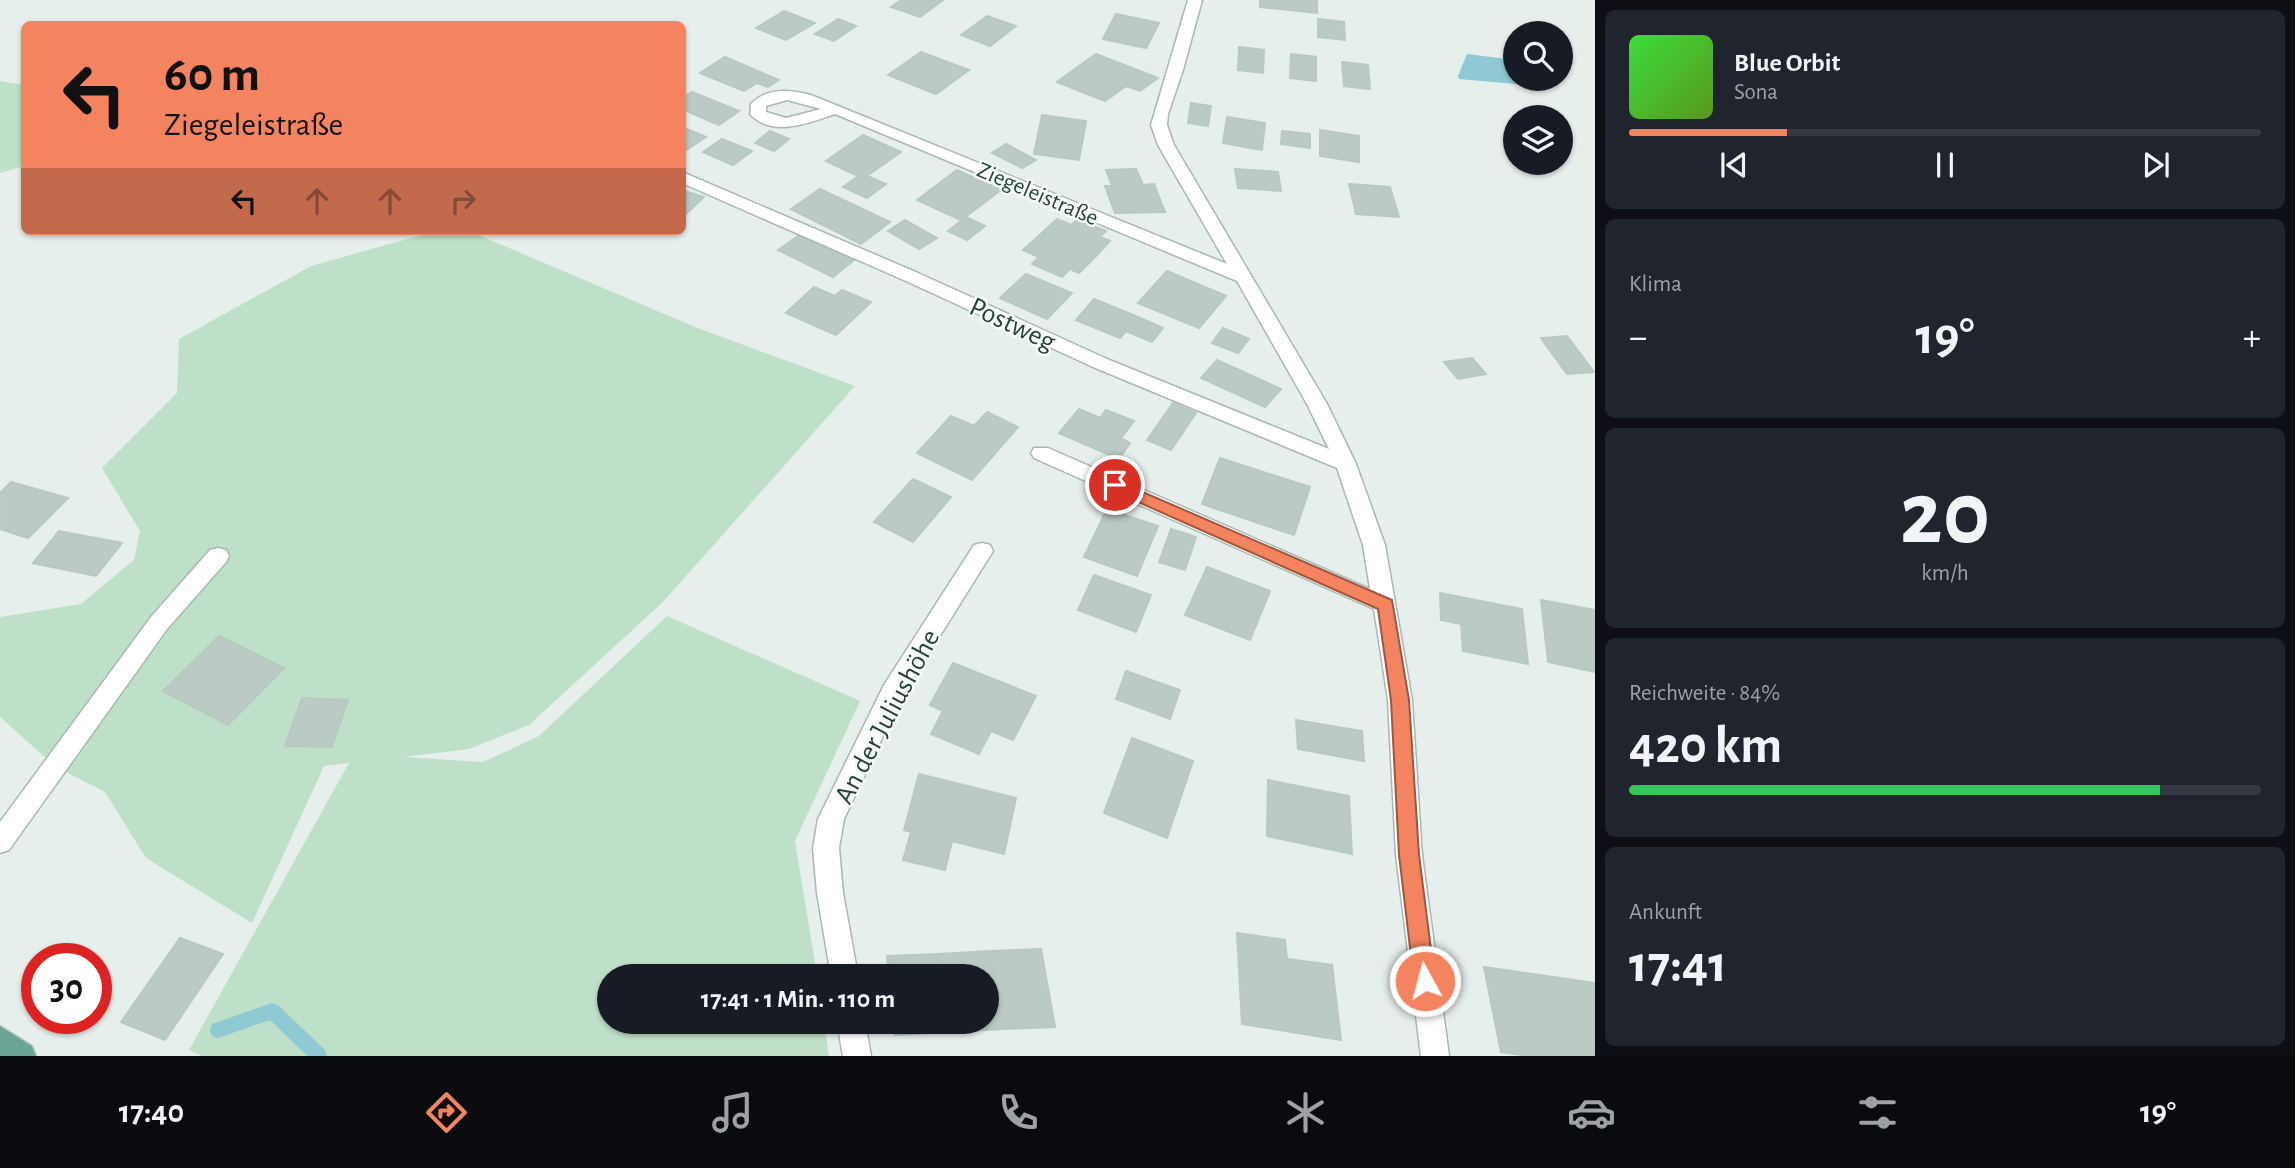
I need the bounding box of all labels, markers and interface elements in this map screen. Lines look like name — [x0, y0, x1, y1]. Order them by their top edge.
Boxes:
map controls — [1503, 21, 1573, 175]
button: search — [1503, 21, 1573, 91]
icon: left — [49, 49, 140, 140]
text: Blue Orbit — [1734, 50, 1840, 76]
text: 60 m — [164, 51, 260, 100]
text: Sona — [1734, 81, 1778, 104]
button: layers — [1503, 105, 1573, 175]
text: Ziegeleistraße — [164, 109, 343, 141]
icon: previous — [1715, 146, 1753, 184]
icon: pause — [1926, 146, 1964, 184]
icon: next — [2137, 146, 2175, 184]
street label: Ziegeleistraße — [974, 159, 1101, 230]
icon: left — [225, 182, 263, 220]
icon: ahead — [298, 182, 336, 220]
icon: ahead — [371, 182, 409, 220]
icon: right — [444, 182, 482, 220]
text: Klima — [1629, 273, 1682, 296]
street label: Postweg — [965, 293, 1060, 357]
text: 19° — [1915, 311, 1975, 363]
text: − — [1629, 319, 1647, 357]
text: + — [2243, 319, 2261, 357]
pin — [1085, 455, 1145, 515]
icon: arrive — [1096, 466, 1134, 504]
text: 20 — [1900, 469, 1990, 560]
text: km/h — [1921, 562, 1969, 585]
street label: An der Juliushöhe — [830, 625, 945, 809]
text: Reichweite · 84% — [1629, 682, 1780, 705]
text: 420 km — [1629, 720, 1782, 772]
text: Ankunft — [1629, 901, 1702, 924]
text: 17:41 — [1629, 939, 1727, 991]
speed limit sign: 30 — [21, 943, 112, 1034]
position arrow — [1388, 944, 1462, 1018]
text: 17:41 · 1 Min. · 110 m — [701, 986, 895, 1012]
icon: directions — [422, 1088, 471, 1137]
icon: music — [708, 1088, 757, 1137]
icon: phone — [994, 1088, 1043, 1137]
icon: climate — [1281, 1088, 1330, 1137]
icon: car — [1567, 1088, 1616, 1137]
icon: filters — [1853, 1088, 1902, 1137]
text: 17:40 — [119, 1096, 184, 1128]
text: 19° — [2140, 1096, 2176, 1128]

